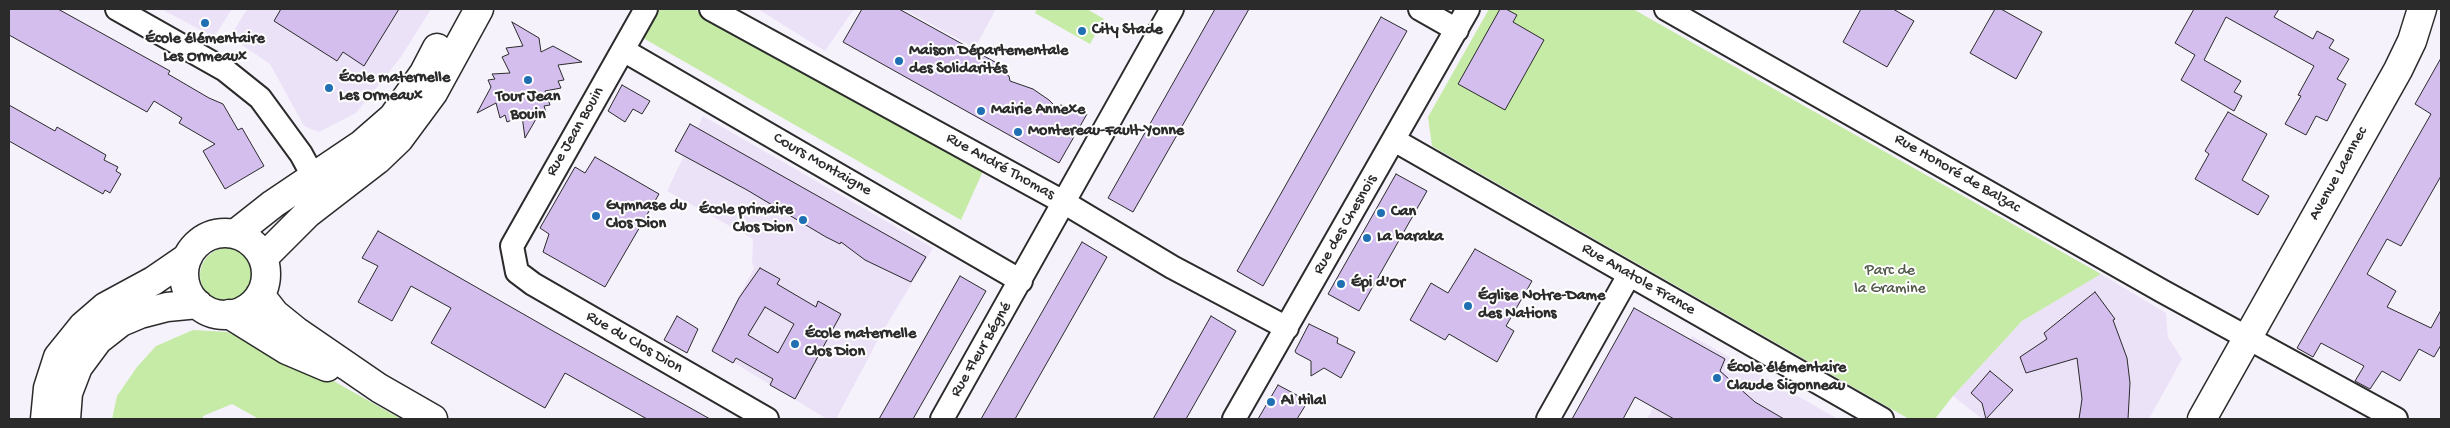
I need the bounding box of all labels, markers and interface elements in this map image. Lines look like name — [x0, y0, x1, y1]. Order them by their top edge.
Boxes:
marker: École élémentaire Les Ormeaux — [199, 17, 211, 29]
place label: City Stade — [1092, 21, 1163, 41]
marker: City Stade — [1076, 25, 1088, 37]
place label: École élémentaire Les Ormeaux — [145, 30, 265, 68]
place label: Maison Départementale des Solidarités — [909, 42, 1068, 80]
marker: Maison Départementale des Solidarités — [893, 55, 905, 67]
place label: École maternelle Les Ormeaux — [339, 69, 450, 107]
marker: Tour Jean Bouin — [522, 74, 534, 86]
marker: École maternelle Les Ormeaux — [323, 82, 335, 94]
street label: Rue Jean Bouin — [543, 84, 609, 180]
place label: Tour Jean Bouin — [496, 88, 560, 126]
place label: Mairie Annexe — [991, 101, 1085, 121]
marker: Mairie Annexe — [975, 105, 987, 117]
place label: Montereau-Fault-Yonne — [1028, 122, 1184, 142]
street label: Avenue Laennec — [2305, 124, 2373, 224]
marker: Montereau-Fault-Yonne — [1012, 126, 1024, 138]
street label: Cours Montaigne — [769, 129, 875, 201]
street label: Rue André Thomas — [942, 129, 1058, 205]
street label: Rue Honoré de Balzac — [1891, 130, 2023, 218]
street label: Rue des Chesnois — [1310, 172, 1382, 278]
place label: Gymnase du Clos Dion — [606, 197, 687, 235]
place label: École primaire Clos Dion — [699, 201, 793, 239]
place label: Can — [1391, 203, 1416, 223]
marker: Can — [1375, 207, 1387, 219]
marker: Gymnase du Clos Dion — [590, 210, 602, 222]
marker: École primaire Clos Dion — [797, 214, 809, 226]
place label: La baraka — [1377, 228, 1443, 248]
marker: La baraka — [1361, 232, 1373, 244]
street label: Rue Anatole France — [1578, 240, 1698, 320]
park label: Parc de la Gramine — [1854, 262, 1926, 300]
place label: Épi d'Or — [1351, 274, 1405, 294]
marker: Épi d'Or — [1335, 278, 1347, 290]
place label: Église Notre-Dame des Nations — [1478, 287, 1605, 325]
street label: Rue Fleur Bégné — [947, 299, 1017, 401]
marker: Église Notre-Dame des Nations — [1462, 300, 1474, 312]
street label: Rue du Clos Dion — [582, 308, 686, 378]
place label: École maternelle Clos Dion — [805, 325, 916, 363]
marker: École maternelle Clos Dion — [789, 338, 801, 350]
place label: École élémentaire Claude Sigonneau — [1727, 359, 1846, 397]
marker: École élémentaire Claude Sigonneau — [1711, 372, 1723, 384]
place label: Al Hilal — [1281, 392, 1326, 412]
marker: Al Hilal — [1265, 396, 1277, 408]

